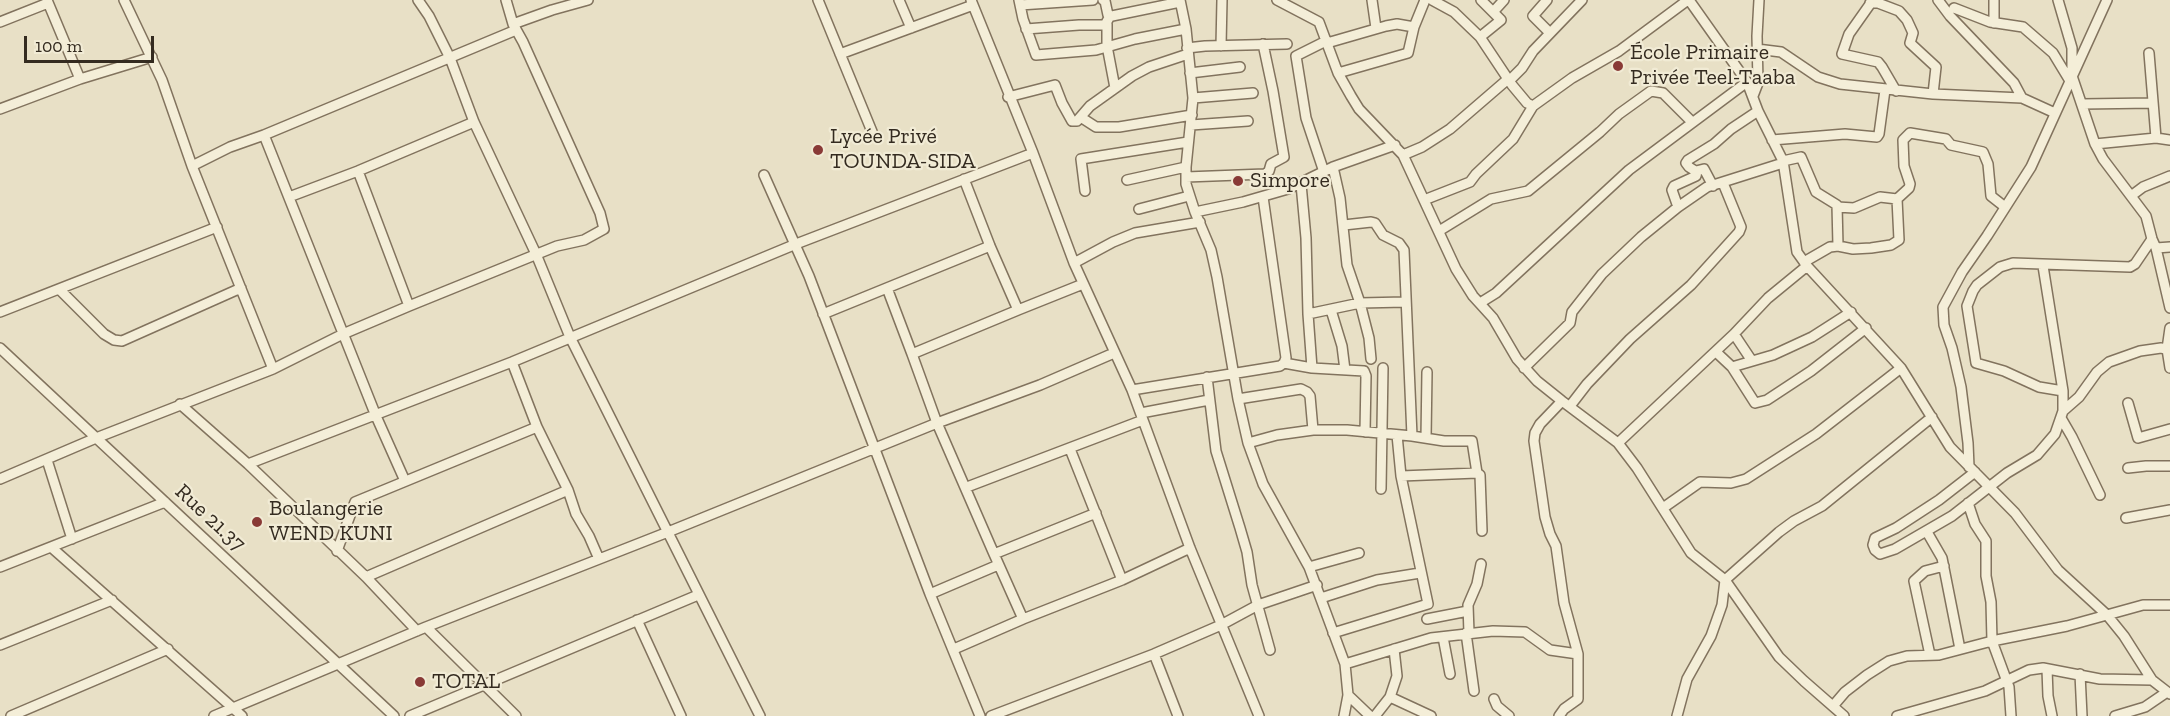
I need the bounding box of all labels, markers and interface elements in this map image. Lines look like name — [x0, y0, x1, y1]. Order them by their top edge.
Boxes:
scale bar — [27, 24, 158, 62]
text: 100 m — [35, 35, 82, 57]
place label: École Primaire Privée Teel-Taaba — [1630, 40, 1795, 92]
marker: École Primaire Privée Teel-Taaba — [1611, 59, 1625, 73]
place label: Lycée Privé TOUNDA-SIDA — [830, 124, 975, 176]
marker: Lycée Privé TOUNDA-SIDA — [811, 143, 825, 157]
place label: Simpore — [1250, 168, 1330, 194]
marker: Simpore — [1231, 174, 1245, 188]
street label: Rue 21.37 — [169, 479, 251, 557]
place label: Boulangerie WEND KUNI — [269, 496, 392, 548]
marker: Boulangerie WEND KUNI — [250, 515, 264, 529]
place label: TOTAL — [432, 669, 500, 695]
marker: TOTAL — [413, 675, 427, 689]

